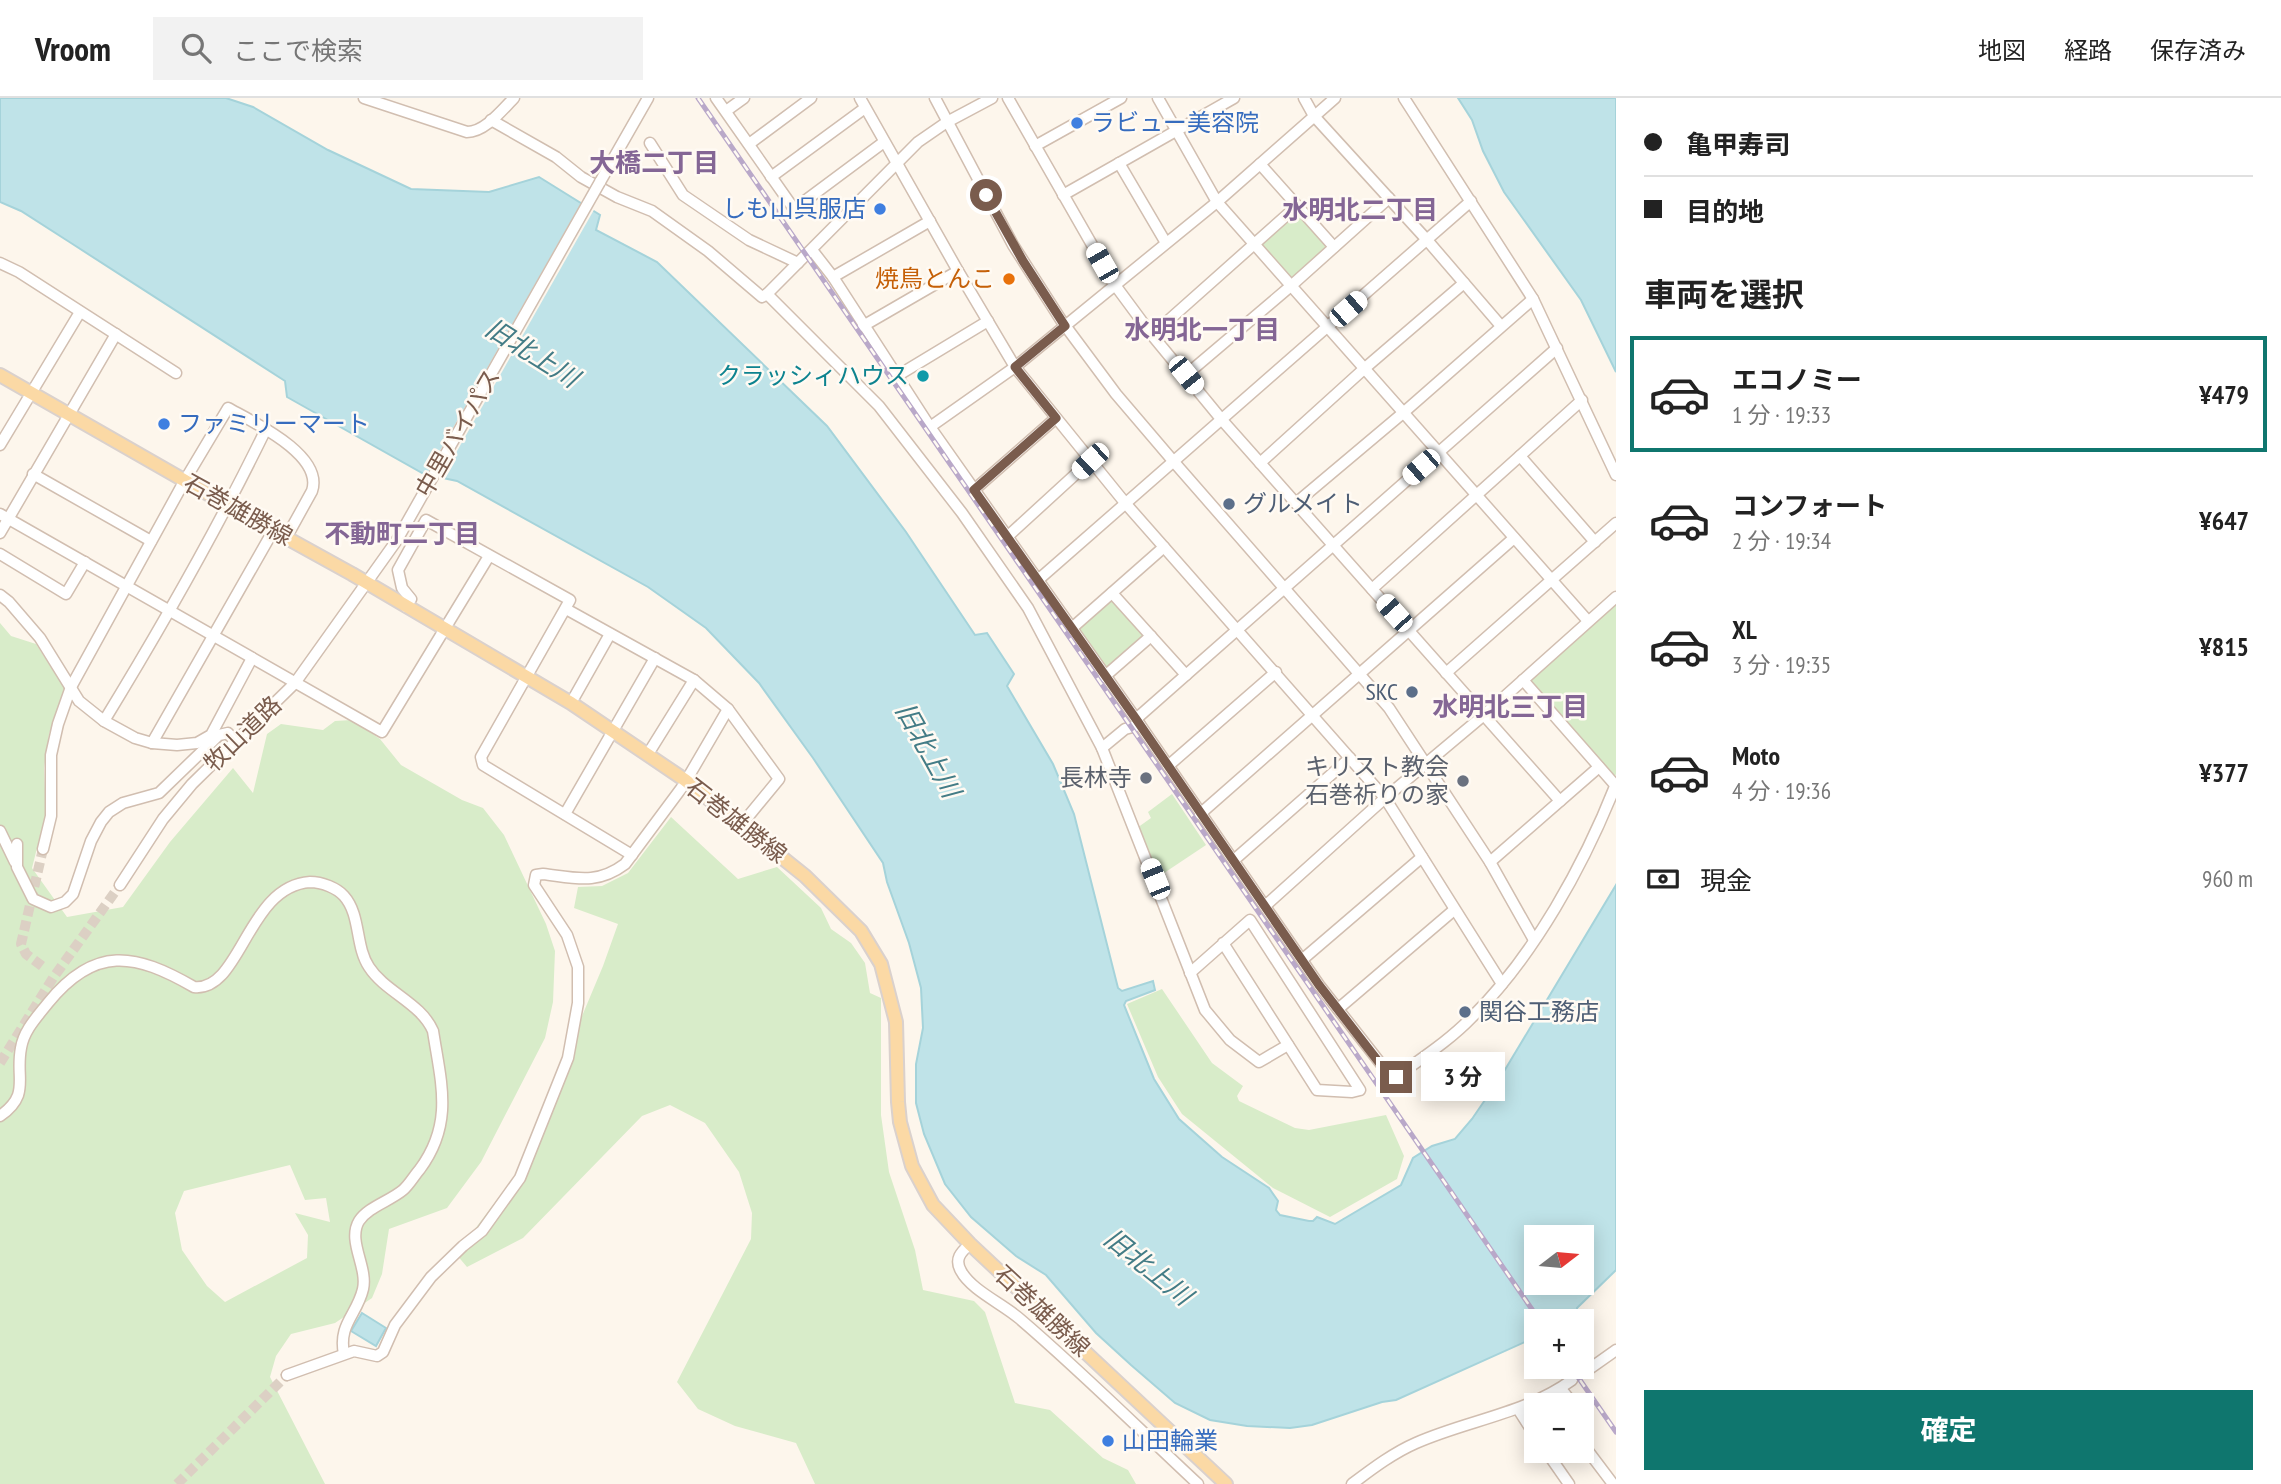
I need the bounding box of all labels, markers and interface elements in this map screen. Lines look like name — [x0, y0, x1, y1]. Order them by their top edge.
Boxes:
search box — [153, 17, 643, 80]
text: Vroom — [35, 27, 111, 70]
icon: search — [177, 29, 215, 67]
text: ここで検索 — [233, 34, 363, 67]
text: 地図 — [1978, 35, 2026, 66]
text: 経路 — [2064, 35, 2112, 66]
text: 保存済み — [2150, 35, 2246, 66]
place label: ラビュー美容院 — [1091, 107, 1259, 138]
marker: ラビュー美容院 — [1069, 115, 1085, 131]
text: 亀甲寿司 — [1686, 128, 1790, 161]
district label: 大橋二丁目 — [589, 146, 719, 179]
route start — [970, 179, 1002, 211]
place label: しも山呉服店 — [722, 193, 866, 224]
district label: 水明北二丁目 — [1282, 193, 1438, 226]
text: 目的地 — [1686, 195, 1764, 228]
marker: しも山呉服店 — [872, 201, 888, 217]
car — [1083, 240, 1122, 286]
place label: 焼鳥とんこ — [875, 263, 995, 294]
marker: 焼鳥とんこ — [1001, 271, 1017, 287]
text: 車両を選択 — [1644, 273, 1804, 315]
car — [1326, 287, 1371, 331]
water label: 旧北上川 — [479, 311, 588, 396]
district label: 水明北一丁目 — [1124, 313, 1280, 346]
car — [1165, 352, 1208, 398]
place label: クラッシィハウス — [717, 360, 909, 391]
street label: 中里バイパス — [408, 363, 507, 503]
icon: car — [1648, 363, 1711, 426]
text: エコノミー — [1732, 363, 1862, 396]
marker: クラッシィハウス — [915, 368, 931, 384]
text: ¥479 — [2199, 378, 2249, 411]
text: 1 分 · 19:33 — [1732, 400, 1831, 429]
place label: ファミリーマート — [178, 408, 370, 439]
marker: ファミリーマート — [156, 416, 172, 432]
car — [1068, 439, 1113, 483]
car — [1399, 445, 1444, 489]
street label: 石巻雄勝線 — [178, 467, 298, 552]
place label: グルメイト — [1243, 488, 1363, 519]
icon: car — [1648, 489, 1711, 552]
text: コンフォート — [1732, 489, 1887, 522]
marker: グルメイト — [1221, 496, 1237, 512]
text: ¥647 — [2199, 504, 2249, 537]
district label: 不動町二丁目 — [324, 517, 480, 550]
text: 2 分 · 19:34 — [1732, 526, 1831, 555]
car — [1373, 590, 1416, 636]
text: XL — [1732, 613, 1757, 646]
icon: car — [1648, 615, 1711, 678]
text: ¥815 — [2199, 630, 2249, 663]
text: 3 分 · 19:35 — [1732, 650, 1831, 679]
place label: SKC — [1365, 676, 1398, 707]
marker: SKC — [1404, 684, 1420, 700]
street label: 牧山道路 — [197, 689, 288, 778]
district label: 水明北三丁目 — [1432, 690, 1588, 723]
water label: 旧北上川 — [889, 696, 970, 806]
text: Moto — [1732, 739, 1780, 772]
icon: car — [1648, 741, 1711, 804]
place label: キリスト教会 石巻祈りの家 — [1305, 751, 1449, 810]
text: ¥377 — [2199, 756, 2249, 789]
place label: 長林寺 — [1060, 762, 1132, 793]
marker: 長林寺 — [1138, 770, 1154, 786]
street label: 石巻雄勝線 — [679, 771, 793, 870]
marker: キリスト教会 石巻祈りの家 — [1455, 773, 1471, 789]
text: 4 分 · 19:36 — [1732, 776, 1831, 805]
car — [1138, 856, 1173, 902]
icon: cash — [1644, 860, 1682, 898]
text: 現金 — [1700, 864, 1752, 897]
text: 960 m — [2202, 864, 2253, 893]
place label: 関谷工務店 — [1479, 996, 1599, 1027]
marker: 関谷工務店 — [1457, 1004, 1473, 1020]
callout: 3 分 — [1420, 1052, 1504, 1102]
route end — [1380, 1061, 1412, 1093]
text: 3 分 — [1444, 1062, 1482, 1091]
water label: 旧北上川 — [1098, 1221, 1201, 1314]
north arrow — [1524, 1225, 1594, 1295]
map controls — [1524, 1225, 1594, 1463]
street label: 石巻雄勝線 — [988, 1258, 1097, 1363]
button: + — [1524, 1309, 1594, 1379]
button: 確定 — [1644, 1390, 2253, 1470]
button: − — [1524, 1393, 1594, 1463]
place label: 山田輪業 — [1122, 1425, 1218, 1456]
marker: 山田輪業 — [1100, 1433, 1116, 1449]

